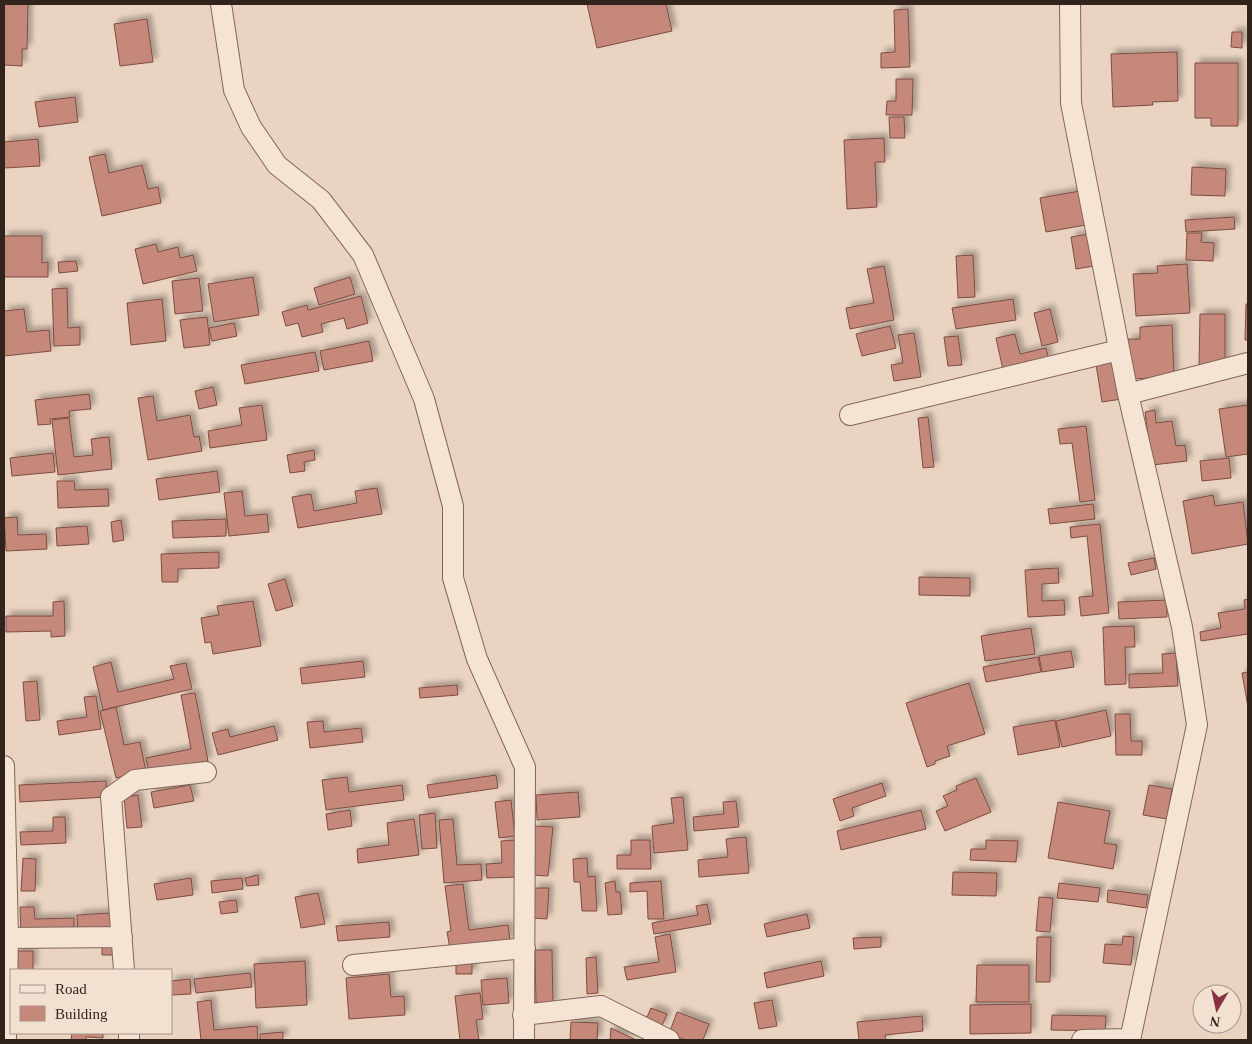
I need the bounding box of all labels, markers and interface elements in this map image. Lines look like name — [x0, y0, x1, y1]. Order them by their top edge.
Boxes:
legend — [10, 969, 172, 1034]
text: Road — [55, 981, 87, 997]
north arrow — [1192, 984, 1242, 1034]
text: Building — [55, 1006, 108, 1022]
text: N — [1209, 1013, 1221, 1030]

